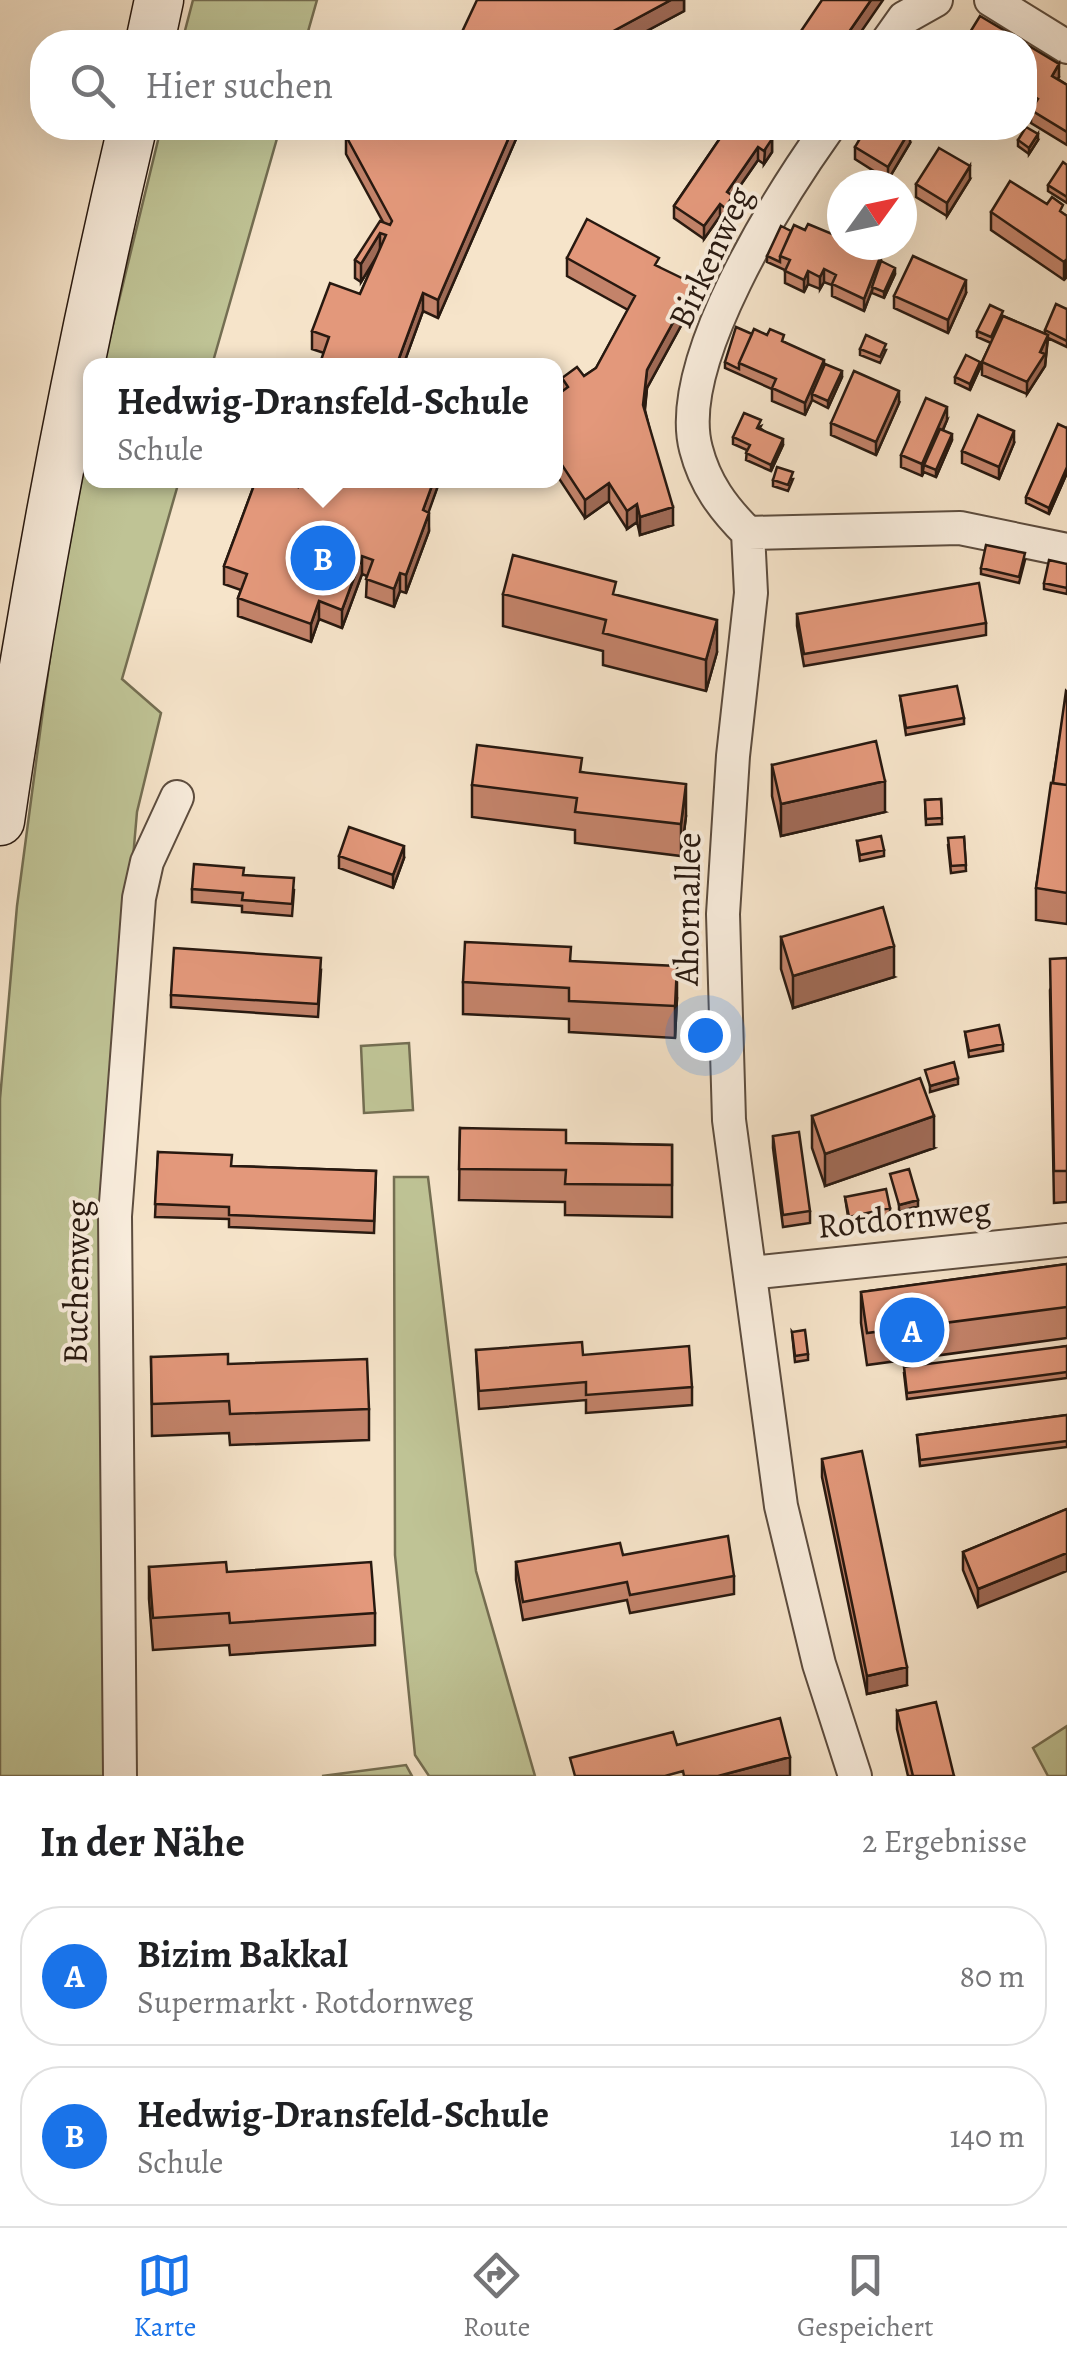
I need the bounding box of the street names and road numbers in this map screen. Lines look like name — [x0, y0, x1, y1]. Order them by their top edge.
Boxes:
street label: Birkenweg — [656, 178, 764, 336]
street label: Ahornallee — [662, 832, 712, 987]
street label: Rotdornweg — [815, 1184, 994, 1250]
street label: Buchenweg — [51, 1199, 101, 1365]

